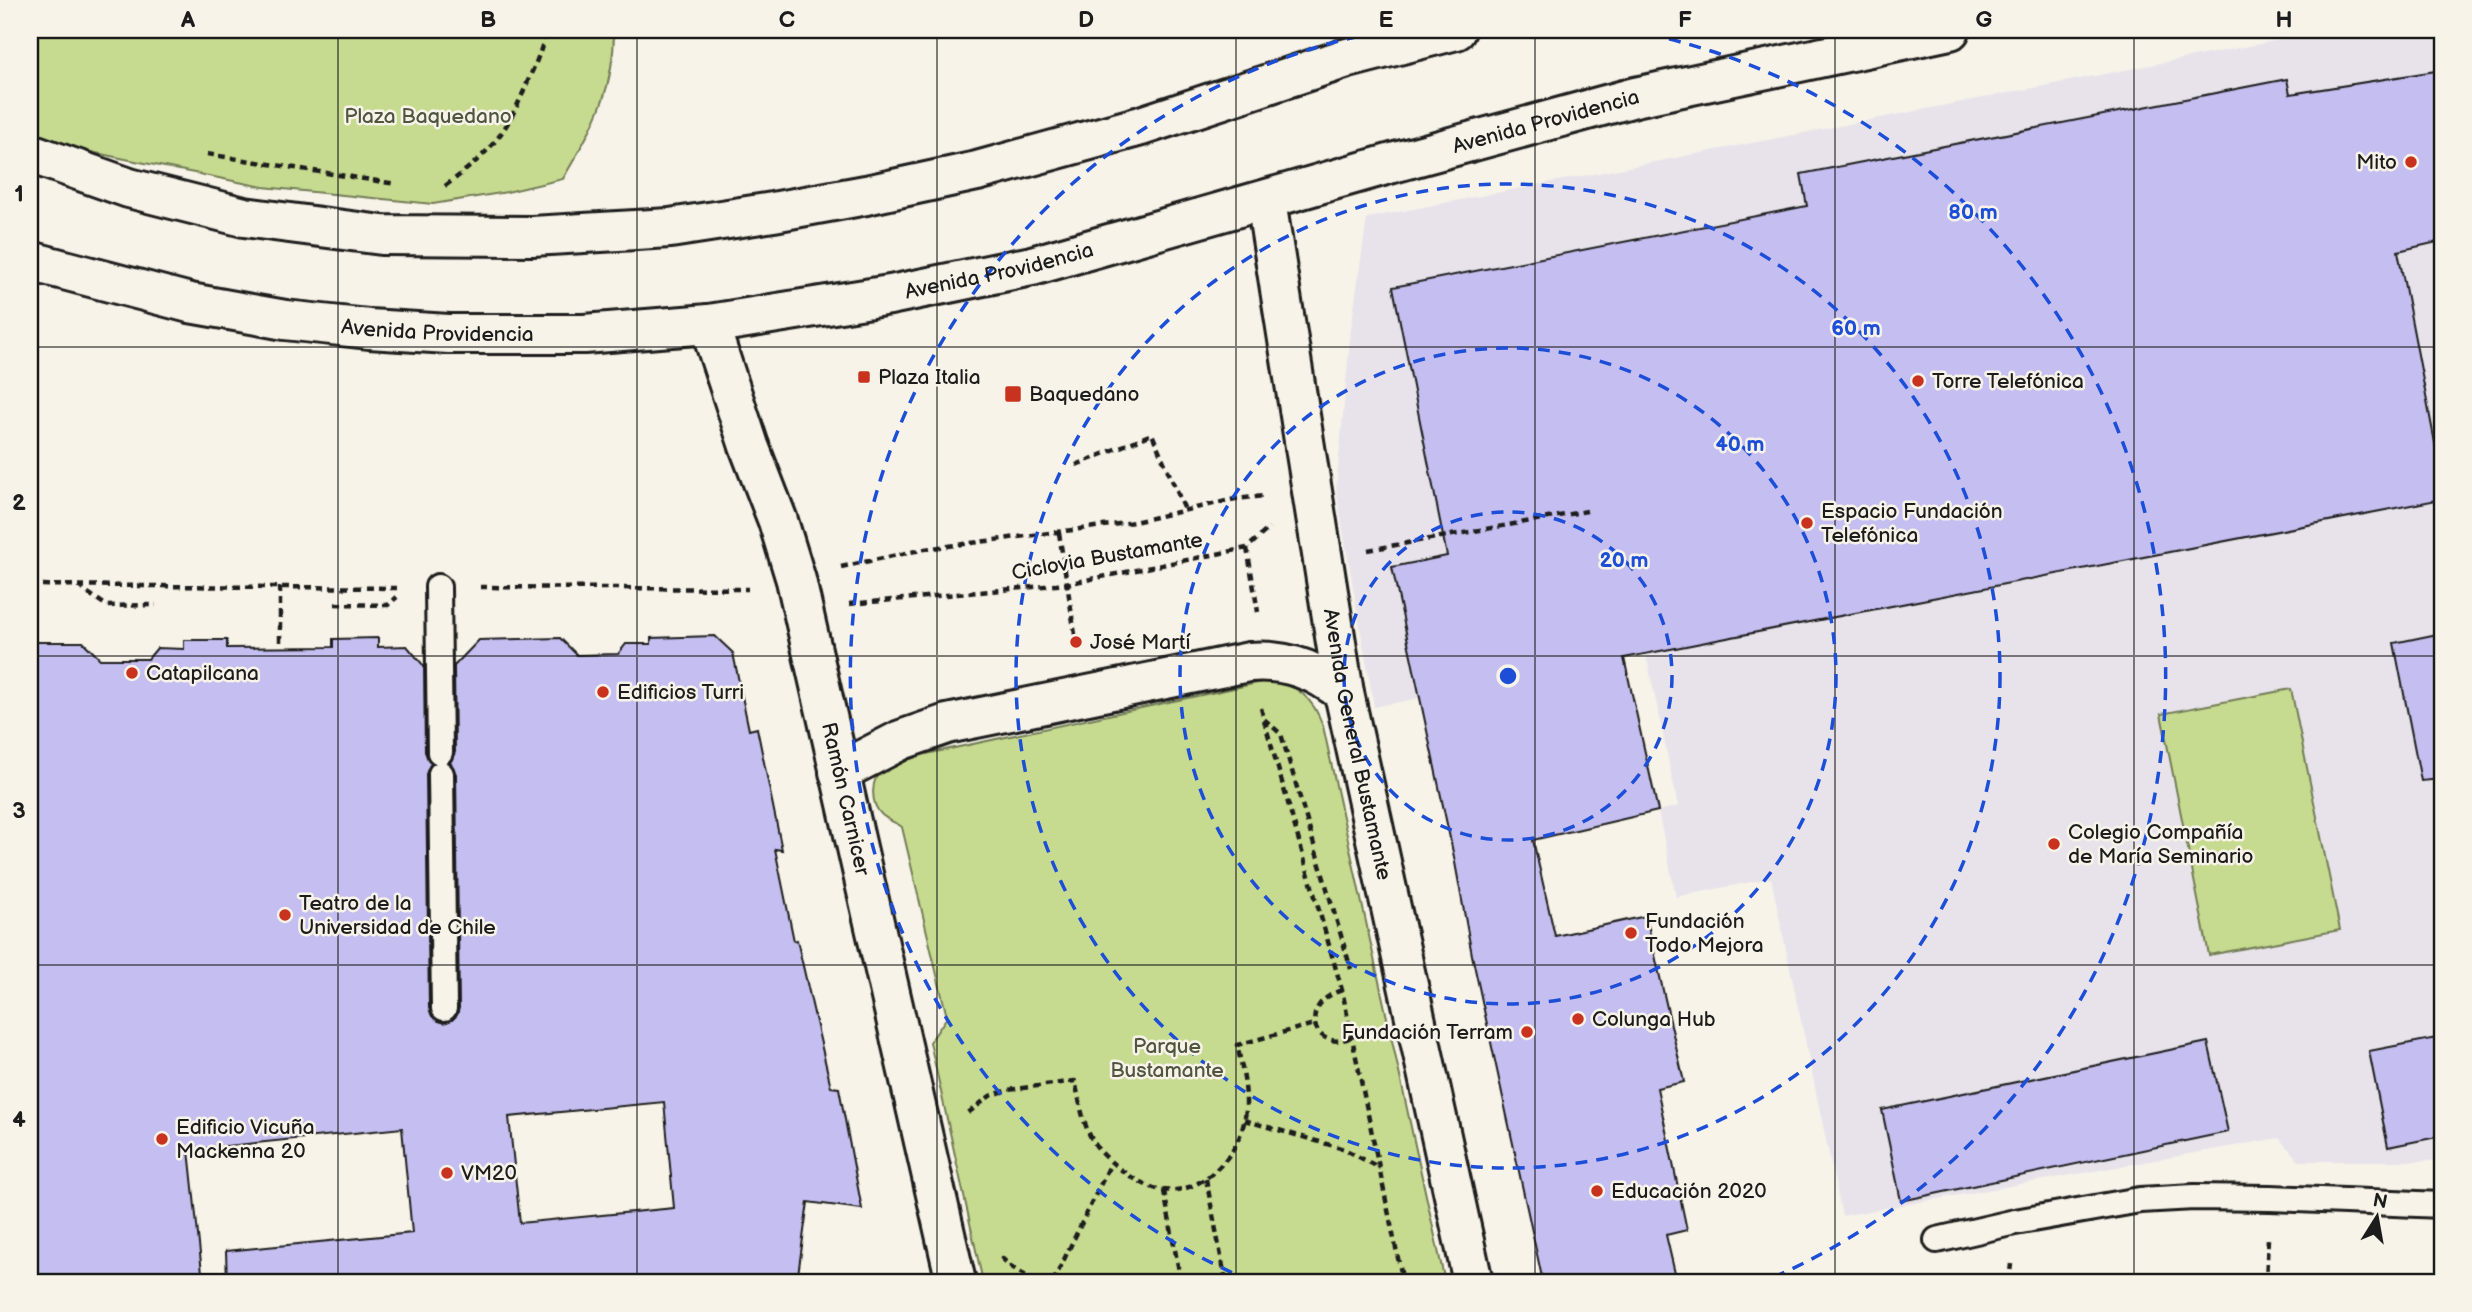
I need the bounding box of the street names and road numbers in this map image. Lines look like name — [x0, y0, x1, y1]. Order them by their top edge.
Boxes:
street label: Avenida Providencia — [1450, 84, 1642, 159]
street label: Avenida Providencia — [903, 237, 1096, 305]
street label: Avenida Providencia — [340, 314, 534, 347]
street label: Ciclovia Bustamante — [1010, 527, 1205, 586]
street label: Avenida General Bustamante — [1318, 607, 1397, 882]
street label: Ramón Carnicer — [816, 720, 875, 878]

